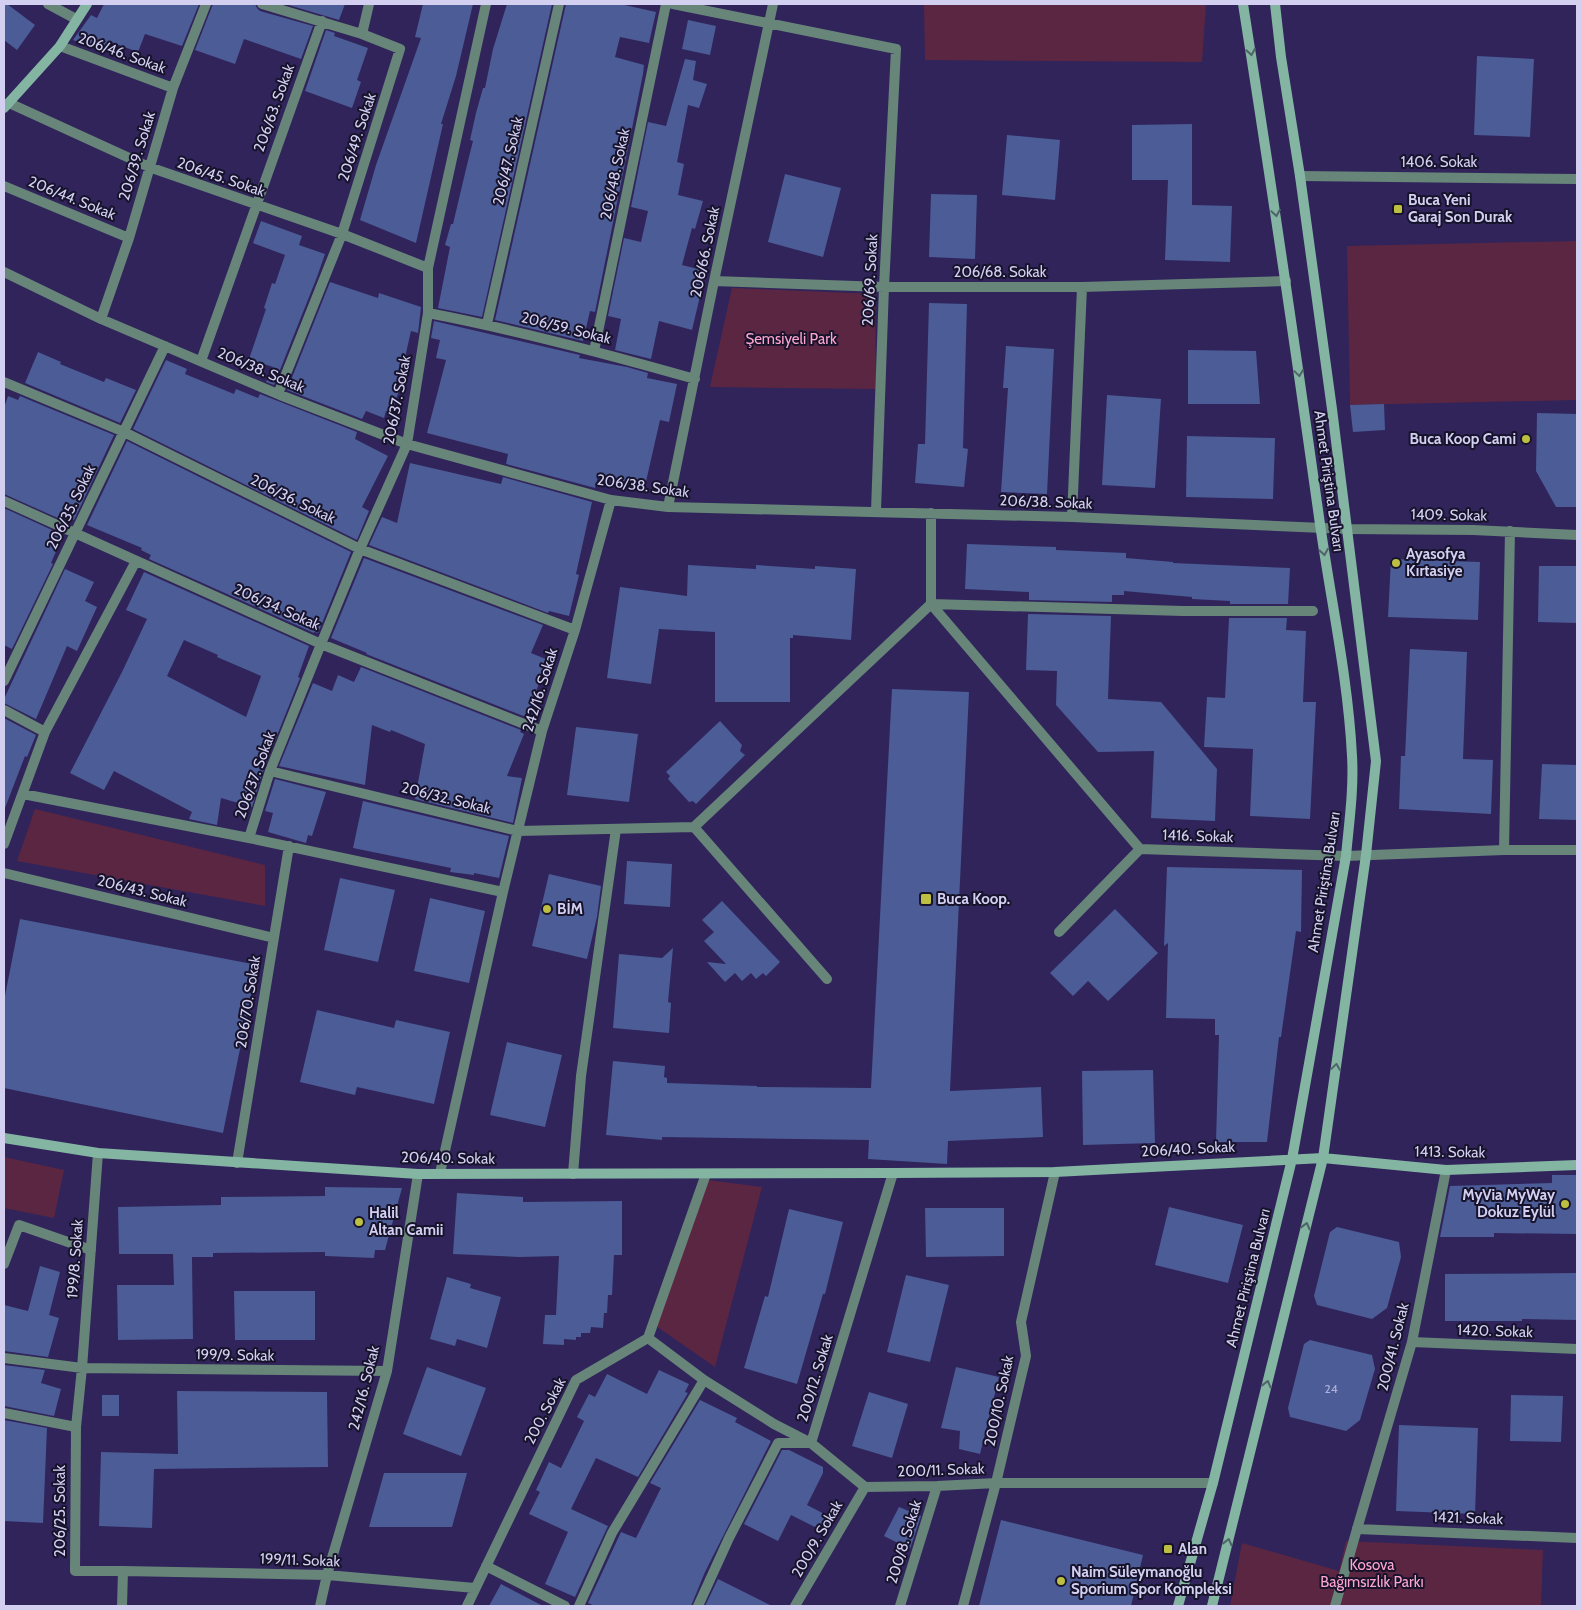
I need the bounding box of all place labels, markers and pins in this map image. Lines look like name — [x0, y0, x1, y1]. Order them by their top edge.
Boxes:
place label: Buca Yeni Garaj Son Durak — [1408, 191, 1513, 226]
marker: Buca Yeni Garaj Son Durak — [1392, 203, 1404, 215]
place label: Buca Koop Cami — [1410, 430, 1516, 448]
marker: Buca Koop Cami — [1520, 433, 1532, 445]
place label: Ayasofya Kırtasiye — [1406, 545, 1466, 580]
marker: Ayasofya Kırtasiye — [1390, 557, 1402, 569]
place label: Buca Koop. — [937, 890, 1010, 908]
marker: Buca Koop. — [919, 892, 933, 906]
place label: BİM — [557, 900, 583, 918]
marker: BİM — [541, 903, 553, 915]
place label: MyVia MyWay Dokuz Eylül — [1462, 1186, 1556, 1221]
marker: MyVia MyWay Dokuz Eylül — [1559, 1198, 1571, 1210]
place label: Halil Altan Camii — [369, 1204, 443, 1239]
marker: Halil Altan Camii — [353, 1216, 365, 1228]
place label: Alan — [1178, 1540, 1207, 1558]
marker: Alan — [1162, 1543, 1174, 1555]
place label: Naim Süleymanoğlu Sporium Spor Kompleksi — [1071, 1563, 1232, 1598]
marker: Naim Süleymanoğlu Sporium Spor Kompleksi — [1055, 1575, 1067, 1587]

